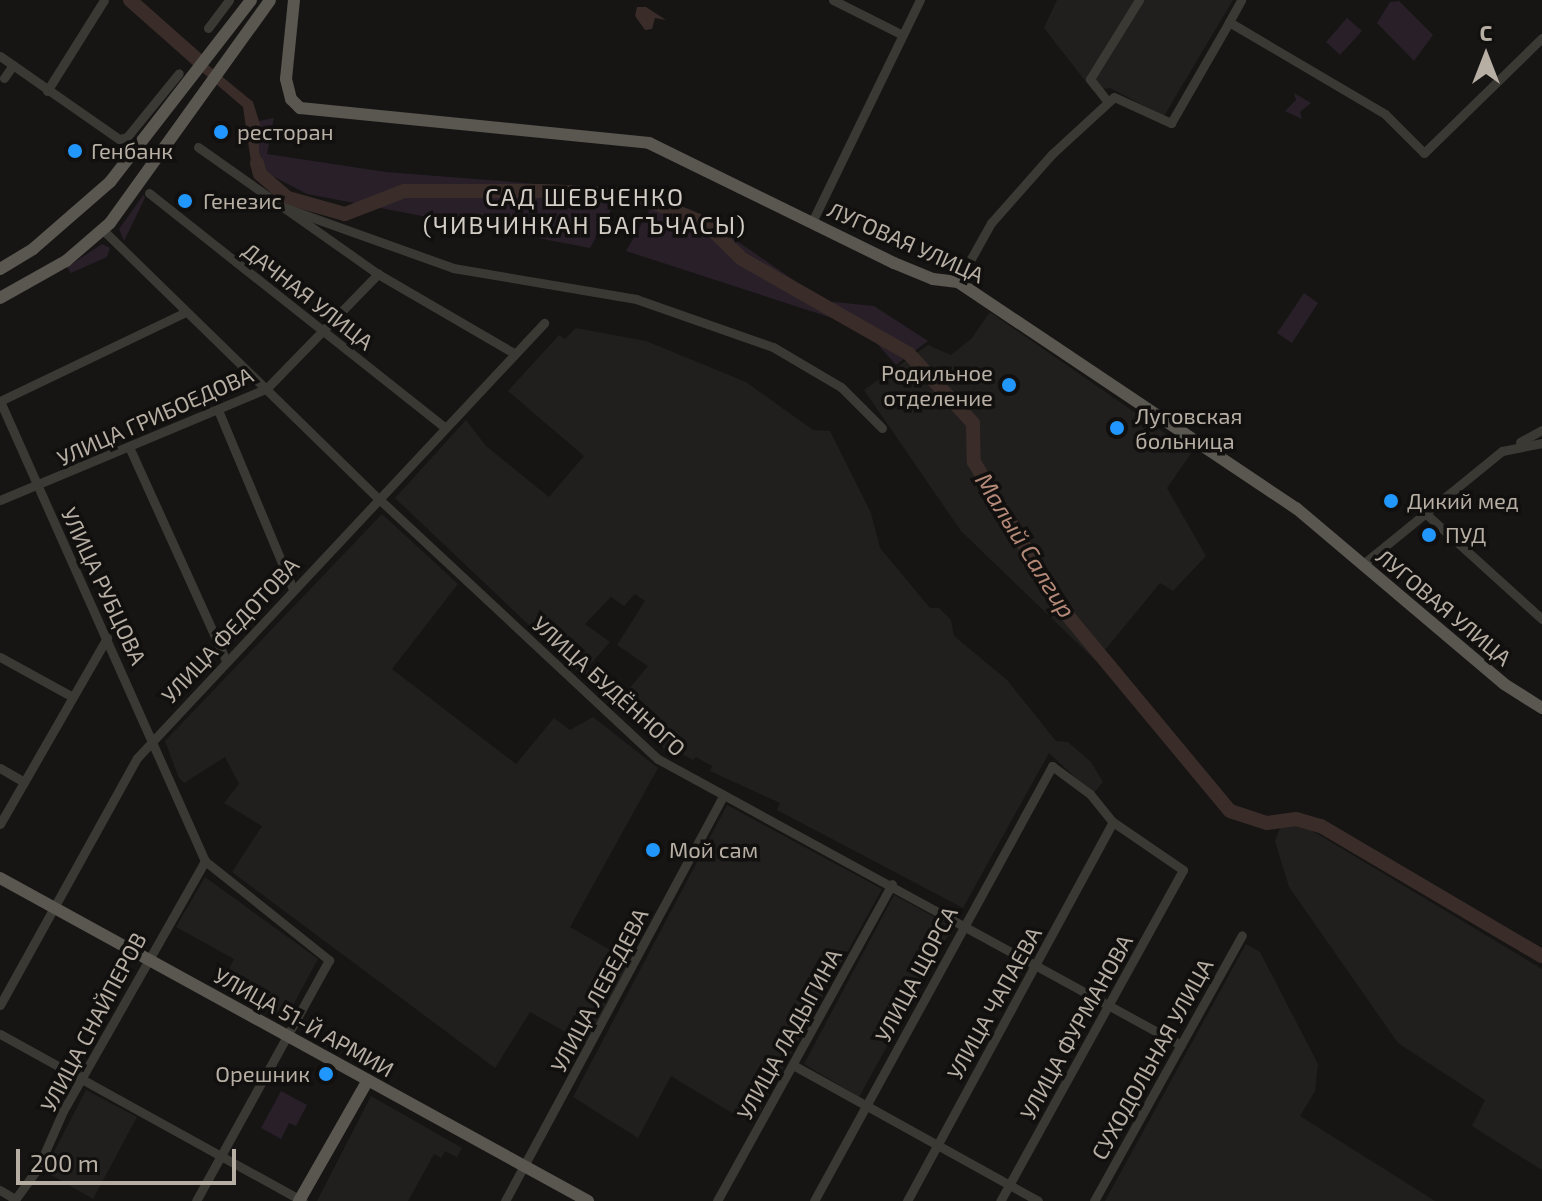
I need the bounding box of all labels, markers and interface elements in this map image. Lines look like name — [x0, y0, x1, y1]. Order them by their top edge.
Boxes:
north arrow — [1446, 16, 1526, 96]
text: С — [1480, 19, 1492, 45]
place label: ресторан — [237, 119, 333, 145]
marker: ресторан — [212, 123, 230, 141]
place label: Генбанк — [91, 138, 173, 164]
marker: Генбанк — [66, 142, 84, 160]
district label: САД ШЕВЧЕНКО (ЧИВЧИНКАН БАГЪЧАСЫ) — [423, 183, 747, 239]
place label: Генезис — [203, 188, 282, 214]
marker: Генезис — [174, 190, 196, 212]
street label: ЛУГОВАЯ УЛИЦА — [824, 196, 988, 288]
street label: ДАЧНАЯ УЛИЦА — [237, 237, 379, 355]
place label: Родильное отделение — [881, 359, 993, 410]
street label: УЛИЦА ГРИБОЕДОВА — [53, 361, 257, 471]
marker: Родильное отделение — [1000, 376, 1018, 394]
place label: Луговская больница — [1135, 402, 1242, 454]
marker: Луговская больница — [1106, 417, 1128, 439]
water label: Малый Салгир — [970, 467, 1082, 623]
place label: Дикий мед — [1407, 488, 1519, 514]
marker: Дикий мед — [1382, 492, 1400, 510]
street label: УЛИЦА РУБЦОВА — [56, 503, 152, 669]
place label: ПУД — [1445, 522, 1486, 548]
marker: ПУД — [1420, 526, 1438, 544]
street label: ЛУГОВАЯ УЛИЦА — [1371, 543, 1517, 671]
street label: УЛИЦА ФЕДОТОВА — [156, 552, 304, 708]
street label: УЛИЦА БУДЁННОГО — [527, 610, 691, 762]
place label: Мой сам — [669, 837, 758, 863]
marker: Мой сам — [644, 841, 662, 859]
street label: УЛИЦА ЩОРСА — [869, 902, 963, 1046]
street label: УЛИЦА ЛЕБЕДЕВА — [545, 904, 653, 1076]
street label: УЛИЦА ЧАПАЕВА — [941, 922, 1047, 1084]
street label: УЛИЦА СНАЙПЕРОВ — [35, 928, 151, 1116]
street label: УЛИЦА ФУРМАНОВА — [1014, 930, 1138, 1124]
street label: УЛИЦА ЛАДЫГИНА — [731, 944, 847, 1124]
street label: СУХОДОЛЬНАЯ УЛИЦА — [1086, 954, 1218, 1164]
street label: УЛИЦА 51-Й АРМИИ — [209, 962, 399, 1082]
place label: Орешник — [215, 1061, 310, 1087]
marker: Орешник — [317, 1065, 335, 1083]
scale bar — [20, 1133, 240, 1183]
text: 200 m — [30, 1148, 99, 1177]

